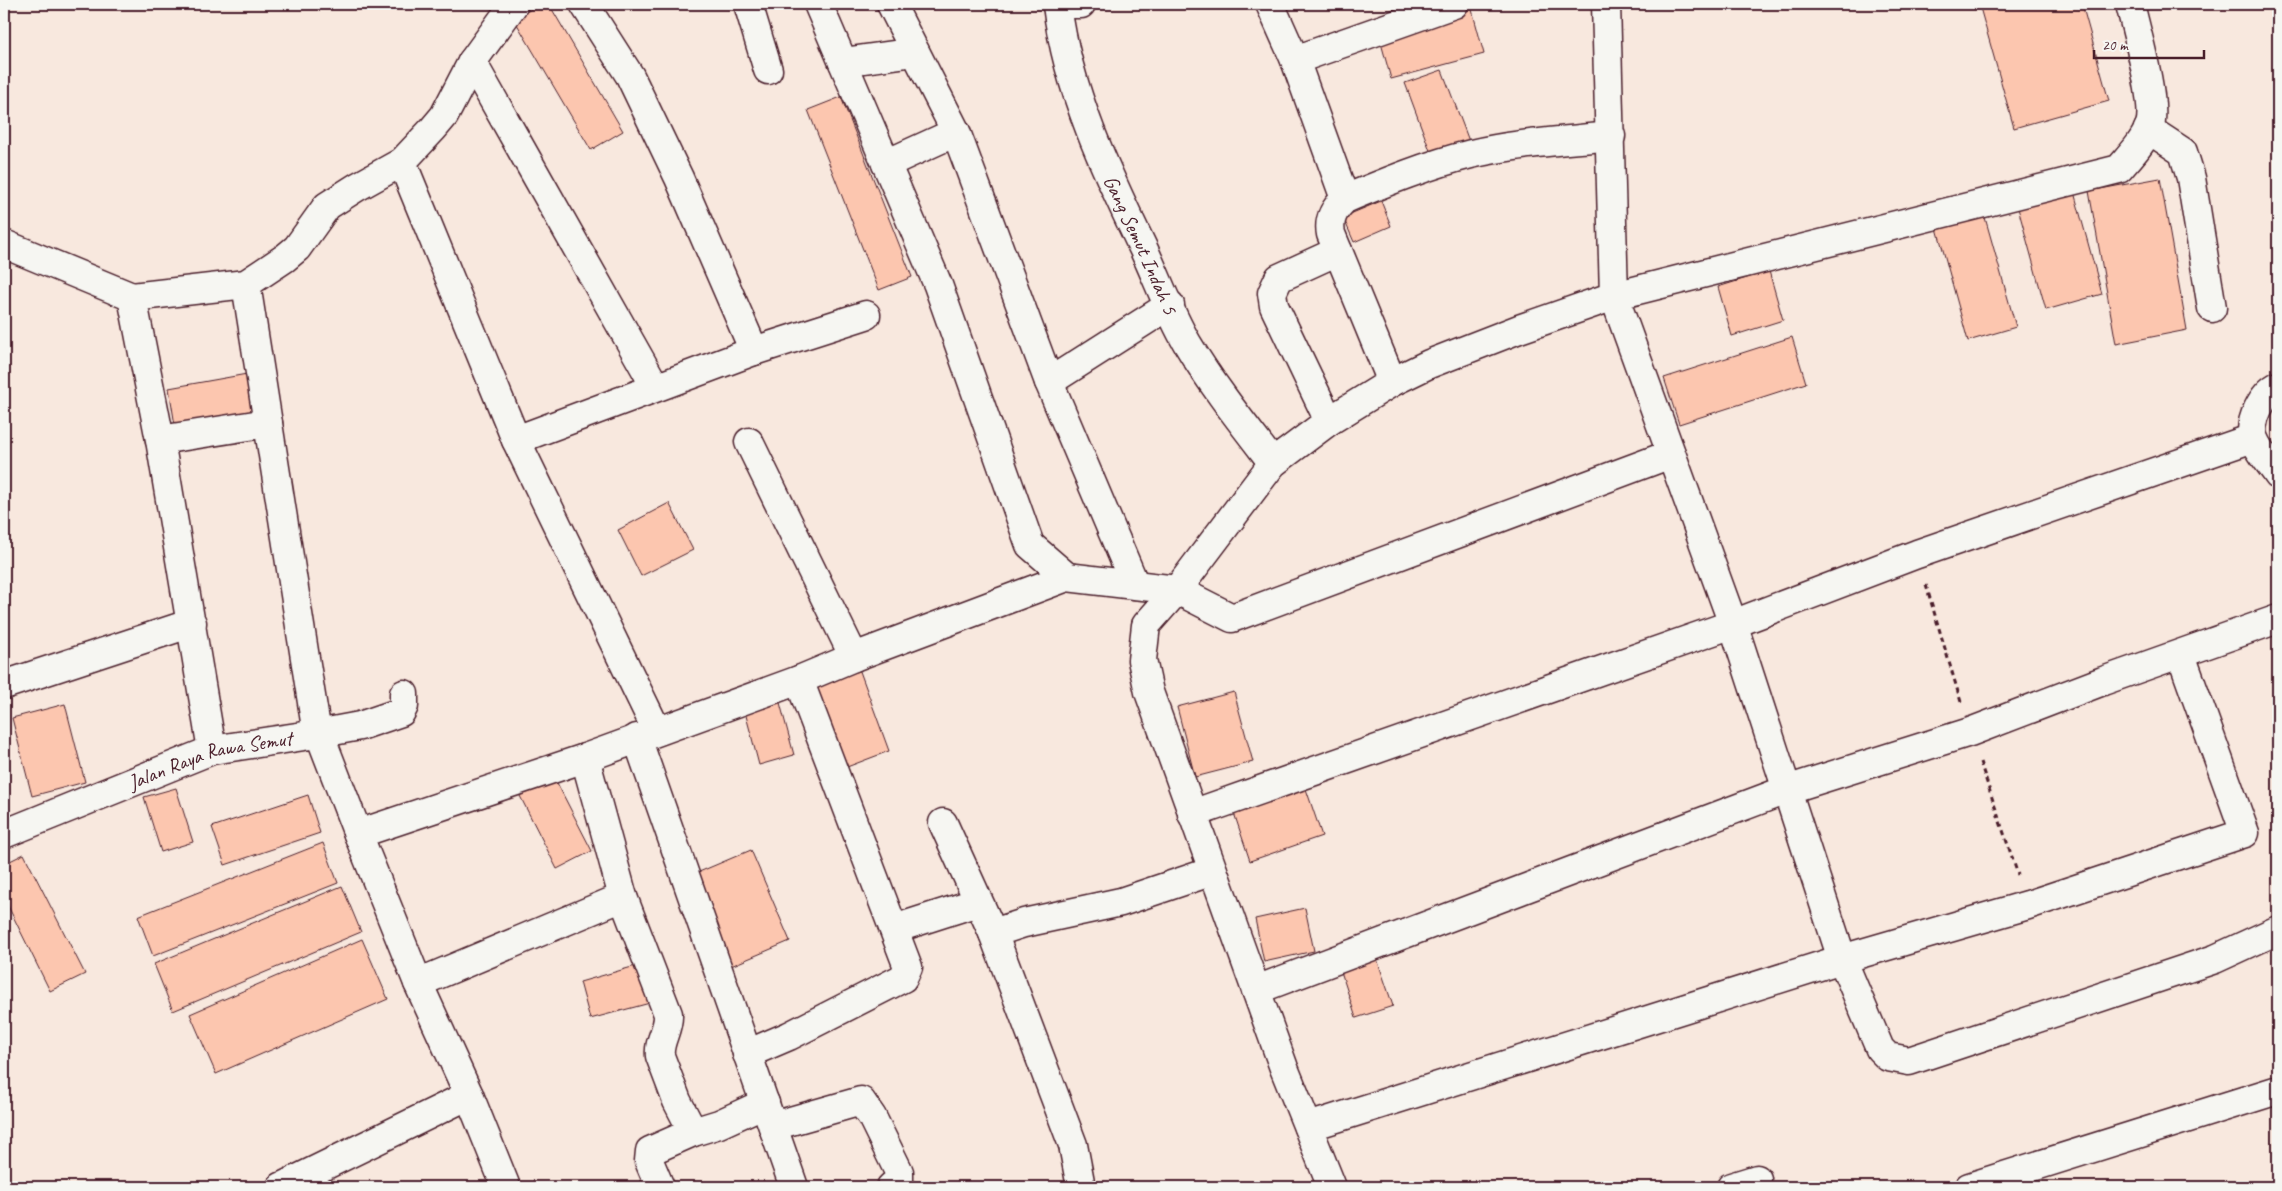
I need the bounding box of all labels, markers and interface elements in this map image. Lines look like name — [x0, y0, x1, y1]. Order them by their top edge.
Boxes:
scale bar — [2094, 28, 2204, 60]
text: 20 m — [2102, 36, 2129, 55]
street label: Gang Semut Indah 5 — [1098, 171, 1184, 320]
street label: Jalan Raya Rawa Semut — [123, 725, 297, 796]

